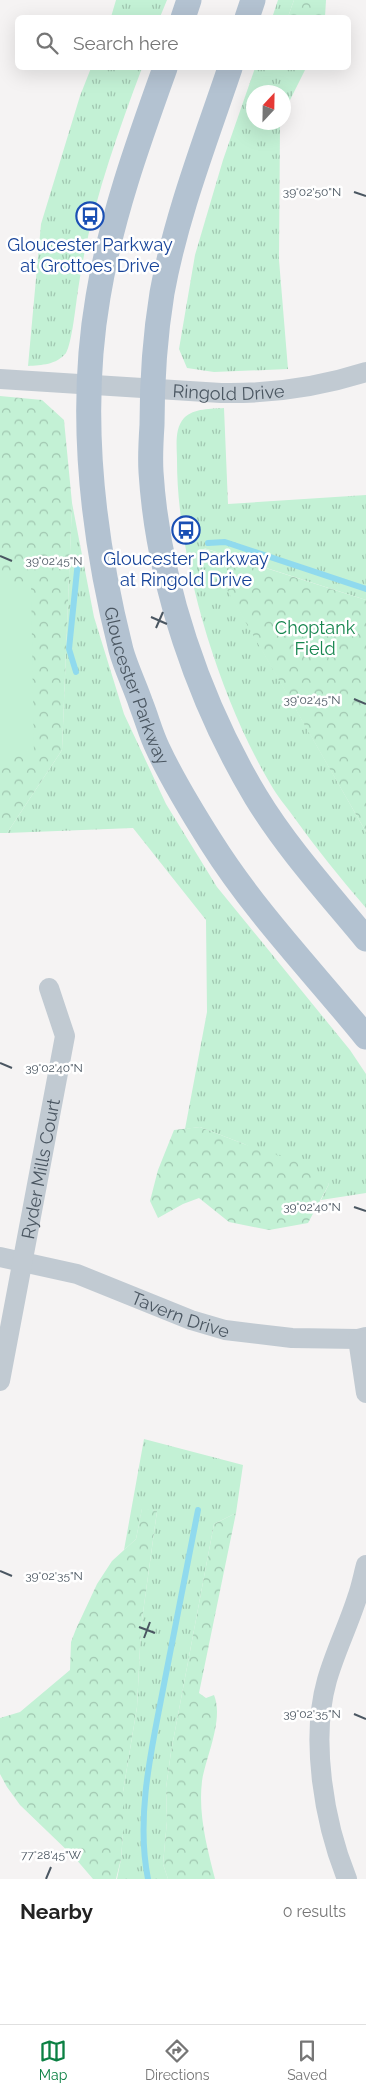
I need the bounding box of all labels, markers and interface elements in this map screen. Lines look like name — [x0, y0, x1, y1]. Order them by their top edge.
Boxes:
search box — [15, 15, 351, 70]
icon: search — [33, 29, 61, 57]
text: Search here — [73, 32, 179, 54]
north arrow — [246, 85, 291, 130]
text: 39°02'50"N — [283, 185, 341, 199]
bus stop icon: Gloucester Parkway at Grottoes Drive — [75, 201, 105, 231]
place label: Gloucester Parkway at Grottoes Drive — [7, 234, 173, 276]
street label: Ringold Drive — [172, 379, 286, 404]
bus stop icon: Gloucester Parkway at Ringold Drive — [171, 515, 201, 545]
place label: Gloucester Parkway at Ringold Drive — [103, 548, 269, 590]
text: 39°02'45"N — [26, 554, 82, 568]
street label: Gloucester Parkway — [101, 605, 174, 768]
park label: Choptank Field — [275, 617, 356, 659]
text: 39°02'45"N — [284, 693, 340, 707]
text: 39°02'40"N — [25, 1061, 83, 1075]
street label: Ryder Mills Court — [16, 1097, 63, 1241]
text: 39°02'40"N — [283, 1200, 341, 1214]
street label: Tavern Drive — [128, 1287, 232, 1341]
text: 39°02'35"N — [25, 1569, 83, 1583]
text: 39°02'35"N — [283, 1707, 341, 1721]
text: 77°28'45"W — [21, 1848, 81, 1862]
text: Nearby — [20, 1899, 93, 1924]
text: 0 results — [283, 1902, 346, 1921]
tab: Map — [39, 2037, 67, 2083]
tab: Directions — [145, 2037, 210, 2083]
tab: Saved — [287, 2037, 327, 2083]

